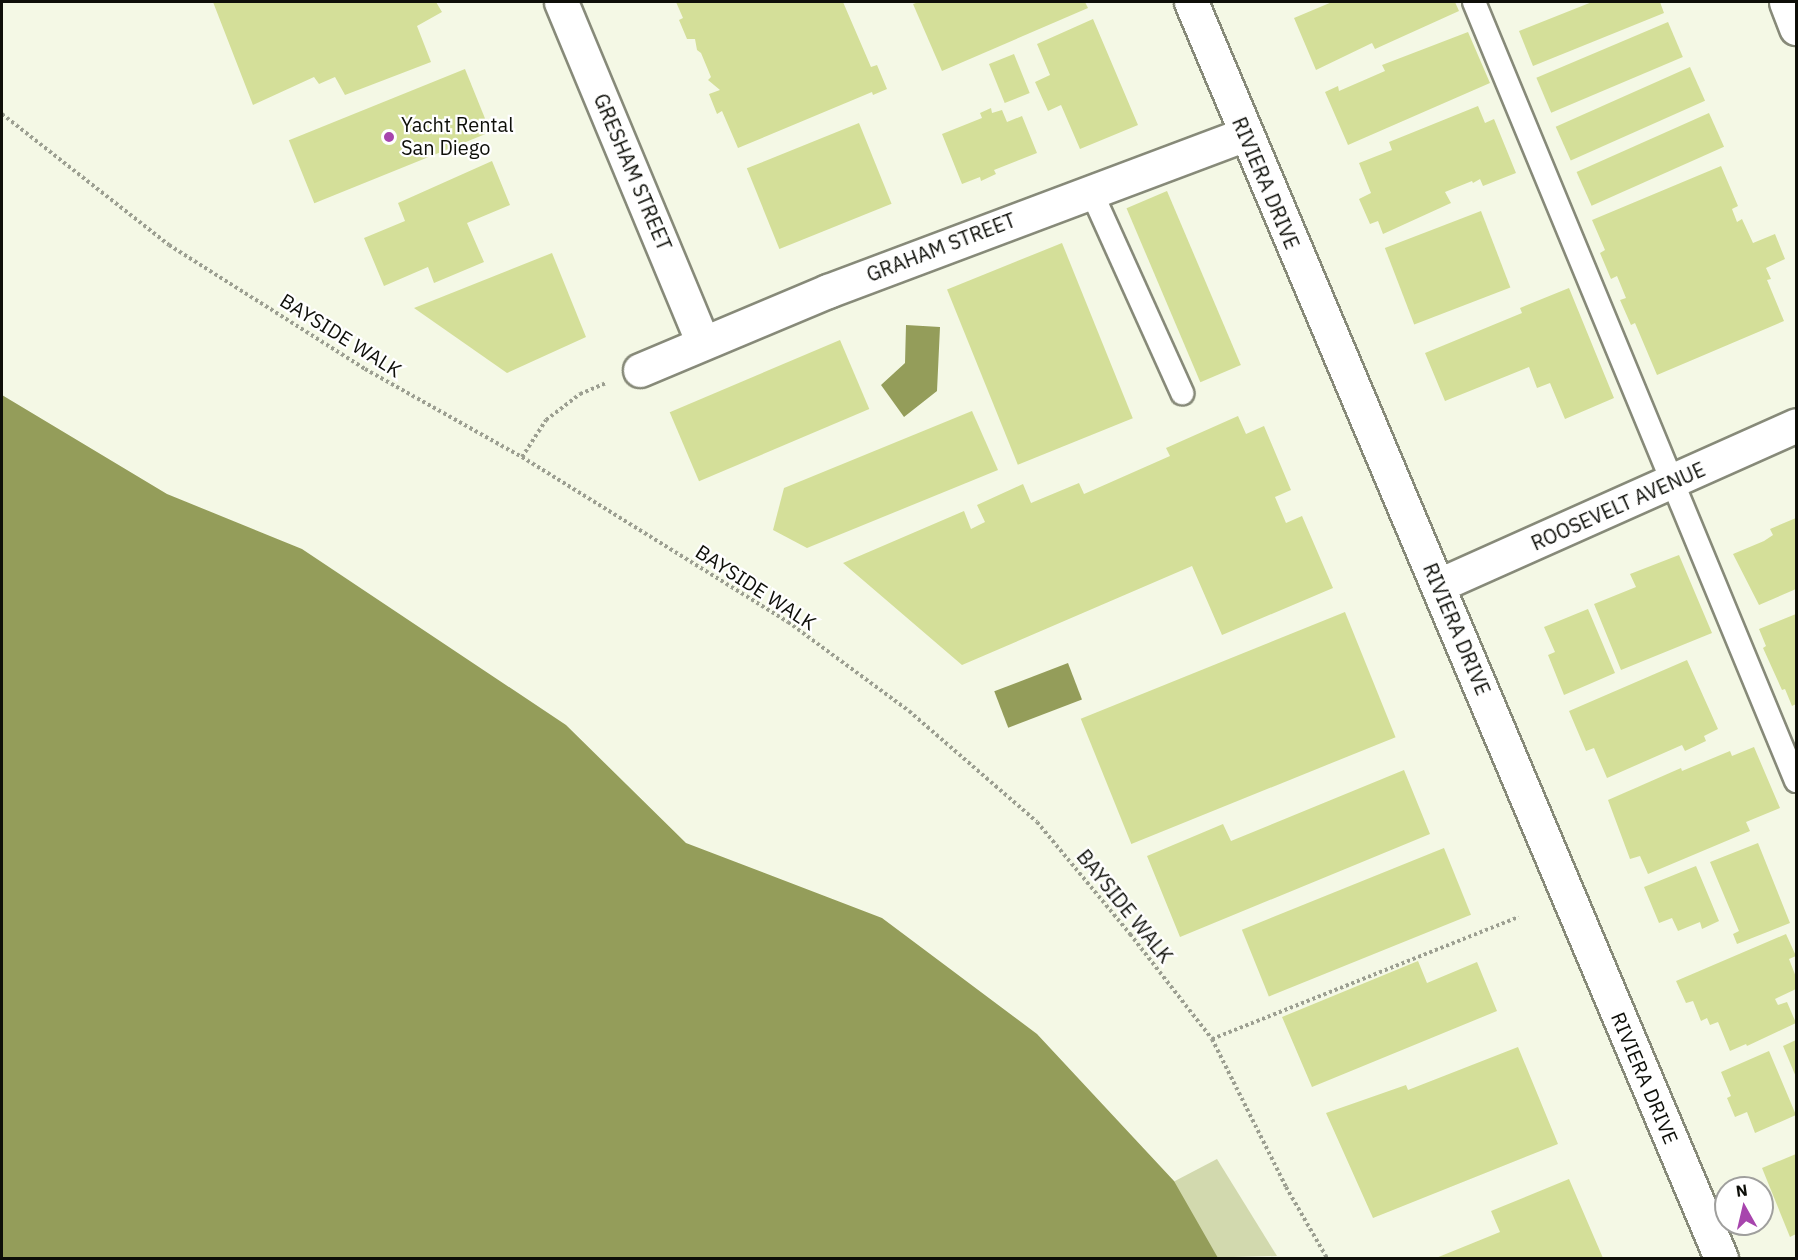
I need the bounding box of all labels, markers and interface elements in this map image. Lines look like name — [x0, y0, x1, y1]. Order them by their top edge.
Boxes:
street label: GRESHAM STREET — [589, 90, 677, 254]
place label: Yacht Rental San Diego — [401, 113, 514, 160]
street label: RIVIERA DRIVE — [1227, 113, 1305, 253]
marker: Yacht Rental San Diego — [382, 130, 396, 144]
street label: GRAHAM STREET — [863, 208, 1019, 286]
street label: BAYSIDE WALK — [276, 288, 406, 382]
street label: ROOSEVELT AVENUE — [1527, 457, 1709, 555]
street label: BAYSIDE WALK — [691, 539, 821, 635]
street label: RIVIERA DRIVE — [1418, 559, 1496, 699]
street label: BAYSIDE WALK — [1072, 845, 1178, 967]
street label: RIVIERA DRIVE — [1606, 1008, 1684, 1148]
north arrow — [1714, 1176, 1774, 1236]
text: N — [1735, 1179, 1749, 1201]

